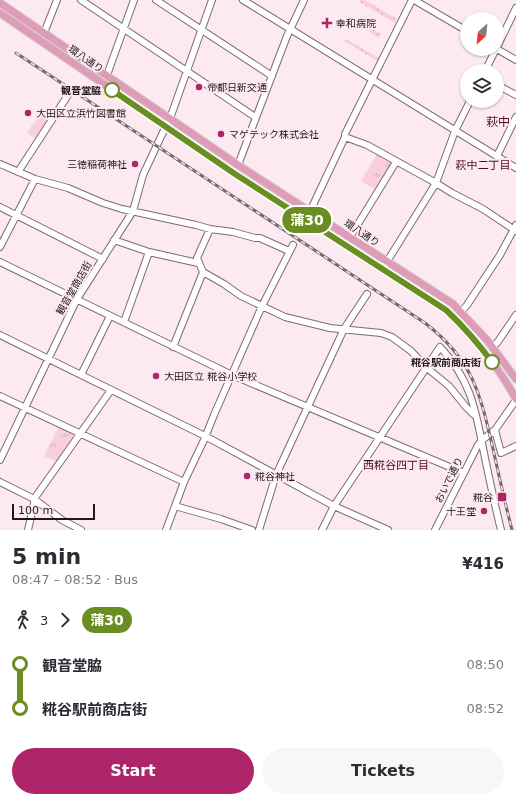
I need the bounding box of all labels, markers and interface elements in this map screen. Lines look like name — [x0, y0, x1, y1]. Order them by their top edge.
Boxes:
north arrow — [460, 12, 504, 56]
map controls — [460, 12, 504, 108]
marker: 幸和病院 — [321, 17, 333, 29]
place label: 幸和病院 — [336, 18, 376, 29]
street label: 環八通り — [66, 43, 106, 75]
button: layers — [460, 64, 504, 108]
marker: 観音堂脇 — [104, 82, 120, 98]
marker: 帝都日新交通 — [194, 82, 204, 92]
place label: 帝都日新交通 — [207, 82, 267, 93]
place label: 観音堂脇 — [61, 85, 101, 96]
marker: 大田区立浜竹図書館 — [23, 108, 33, 118]
place label: 大田区立浜竹図書館 — [36, 108, 126, 119]
district label: 萩中 — [486, 115, 510, 129]
marker: マゲテック株式会社 — [216, 129, 226, 139]
place label: マゲテック株式会社 — [229, 129, 319, 140]
place label: 三徳稲荷神社 — [67, 159, 127, 170]
marker: 三徳稲荷神社 — [130, 159, 140, 169]
district label: 萩中二丁目 — [456, 159, 511, 172]
line badge: 蒲30 — [284, 207, 330, 233]
text: 蒲30 — [290, 212, 324, 228]
street label: 環八通り — [342, 217, 382, 249]
street label: 観音堂商店街 — [54, 259, 94, 317]
marker: 糀谷駅前商店街 — [484, 354, 500, 370]
place label: 糀谷駅前商店街 — [411, 357, 481, 368]
marker: 大田区立 糀谷小学校 — [151, 371, 161, 381]
place label: 大田区立 糀谷小学校 — [164, 371, 257, 382]
street label: おいで通り — [433, 455, 465, 505]
district label: 西糀谷四丁目 — [363, 459, 429, 472]
marker: 糀谷神社 — [242, 471, 252, 481]
place label: 糀谷神社 — [255, 471, 295, 482]
marker: 糀谷 — [496, 491, 508, 503]
place label: 糀谷 — [473, 492, 493, 503]
scale bar — [12, 502, 95, 521]
text: 100 m — [18, 504, 53, 517]
place label: 十王堂 — [446, 506, 476, 517]
marker: 十王堂 — [479, 506, 489, 516]
text: 5 min — [12, 544, 81, 569]
text: ¥416 — [462, 555, 504, 573]
text: 08:47 – 08:52 · Bus — [12, 572, 138, 587]
icon: walk — [12, 609, 34, 631]
icon: forward — [54, 609, 76, 631]
text: 蒲30 — [90, 612, 124, 628]
text: 3 — [40, 613, 48, 628]
text: 観音堂脇 — [42, 657, 102, 675]
text: 08:50 — [467, 657, 504, 672]
text: 糀谷駅前商店街 — [42, 701, 147, 719]
text: 08:52 — [467, 701, 504, 716]
button: Start — [12, 748, 254, 794]
button: Tickets — [262, 748, 504, 794]

